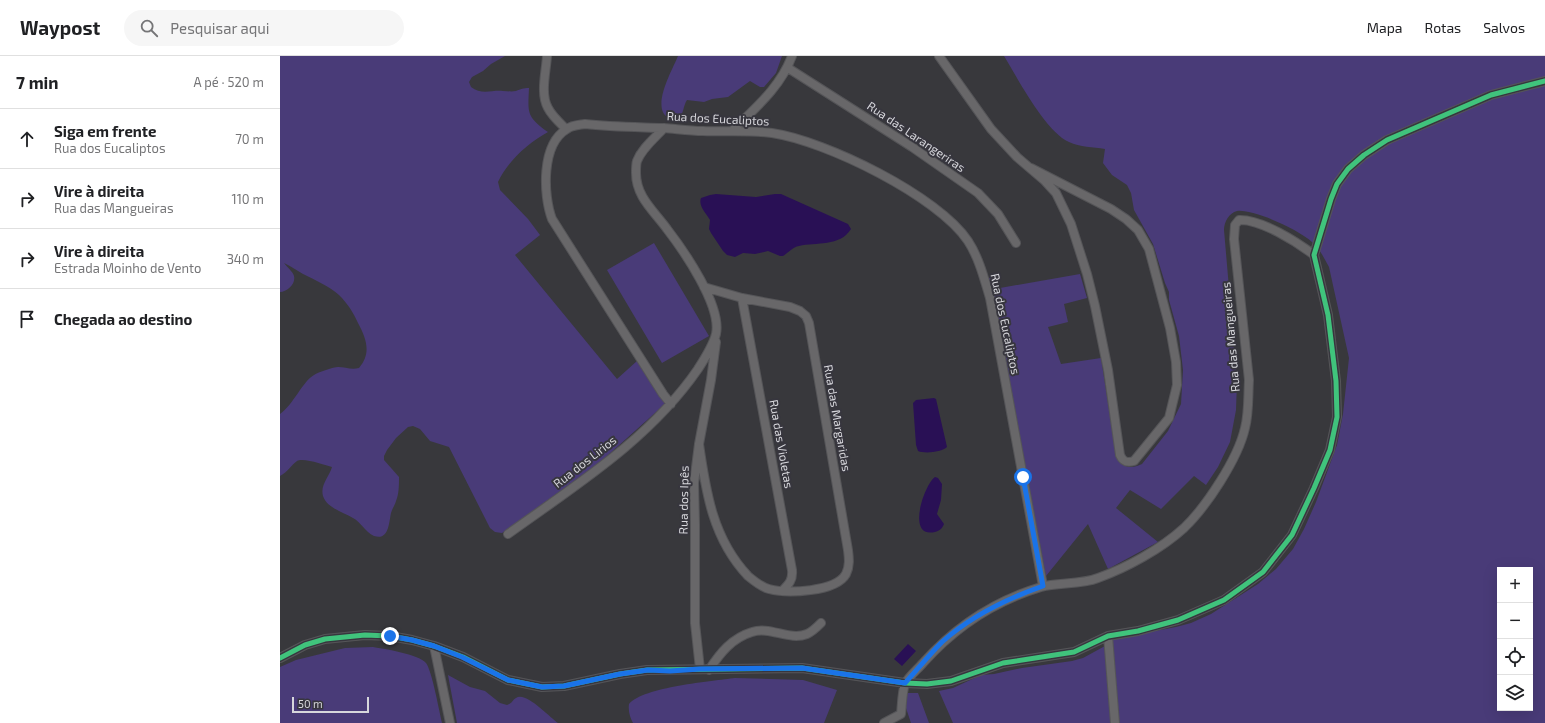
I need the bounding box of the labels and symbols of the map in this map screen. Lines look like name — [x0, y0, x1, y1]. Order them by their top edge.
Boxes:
street label: Rua das Larangeriras — [865, 98, 968, 174]
street label: Rua dos Eucaliptos — [666, 108, 770, 128]
street label: Rua dos Eucaliptos — [988, 272, 1024, 376]
street label: Rua das Mangueiras — [1218, 282, 1242, 393]
street label: Rua das Margaridas — [822, 363, 854, 472]
street label: Rua das Violetas — [767, 398, 797, 489]
street label: Rua dos Lirios — [550, 432, 619, 490]
street label: Rua dos Ipês — [675, 466, 691, 534]
route start — [1014, 468, 1032, 486]
route end — [381, 627, 399, 645]
scale bar — [292, 695, 369, 714]

